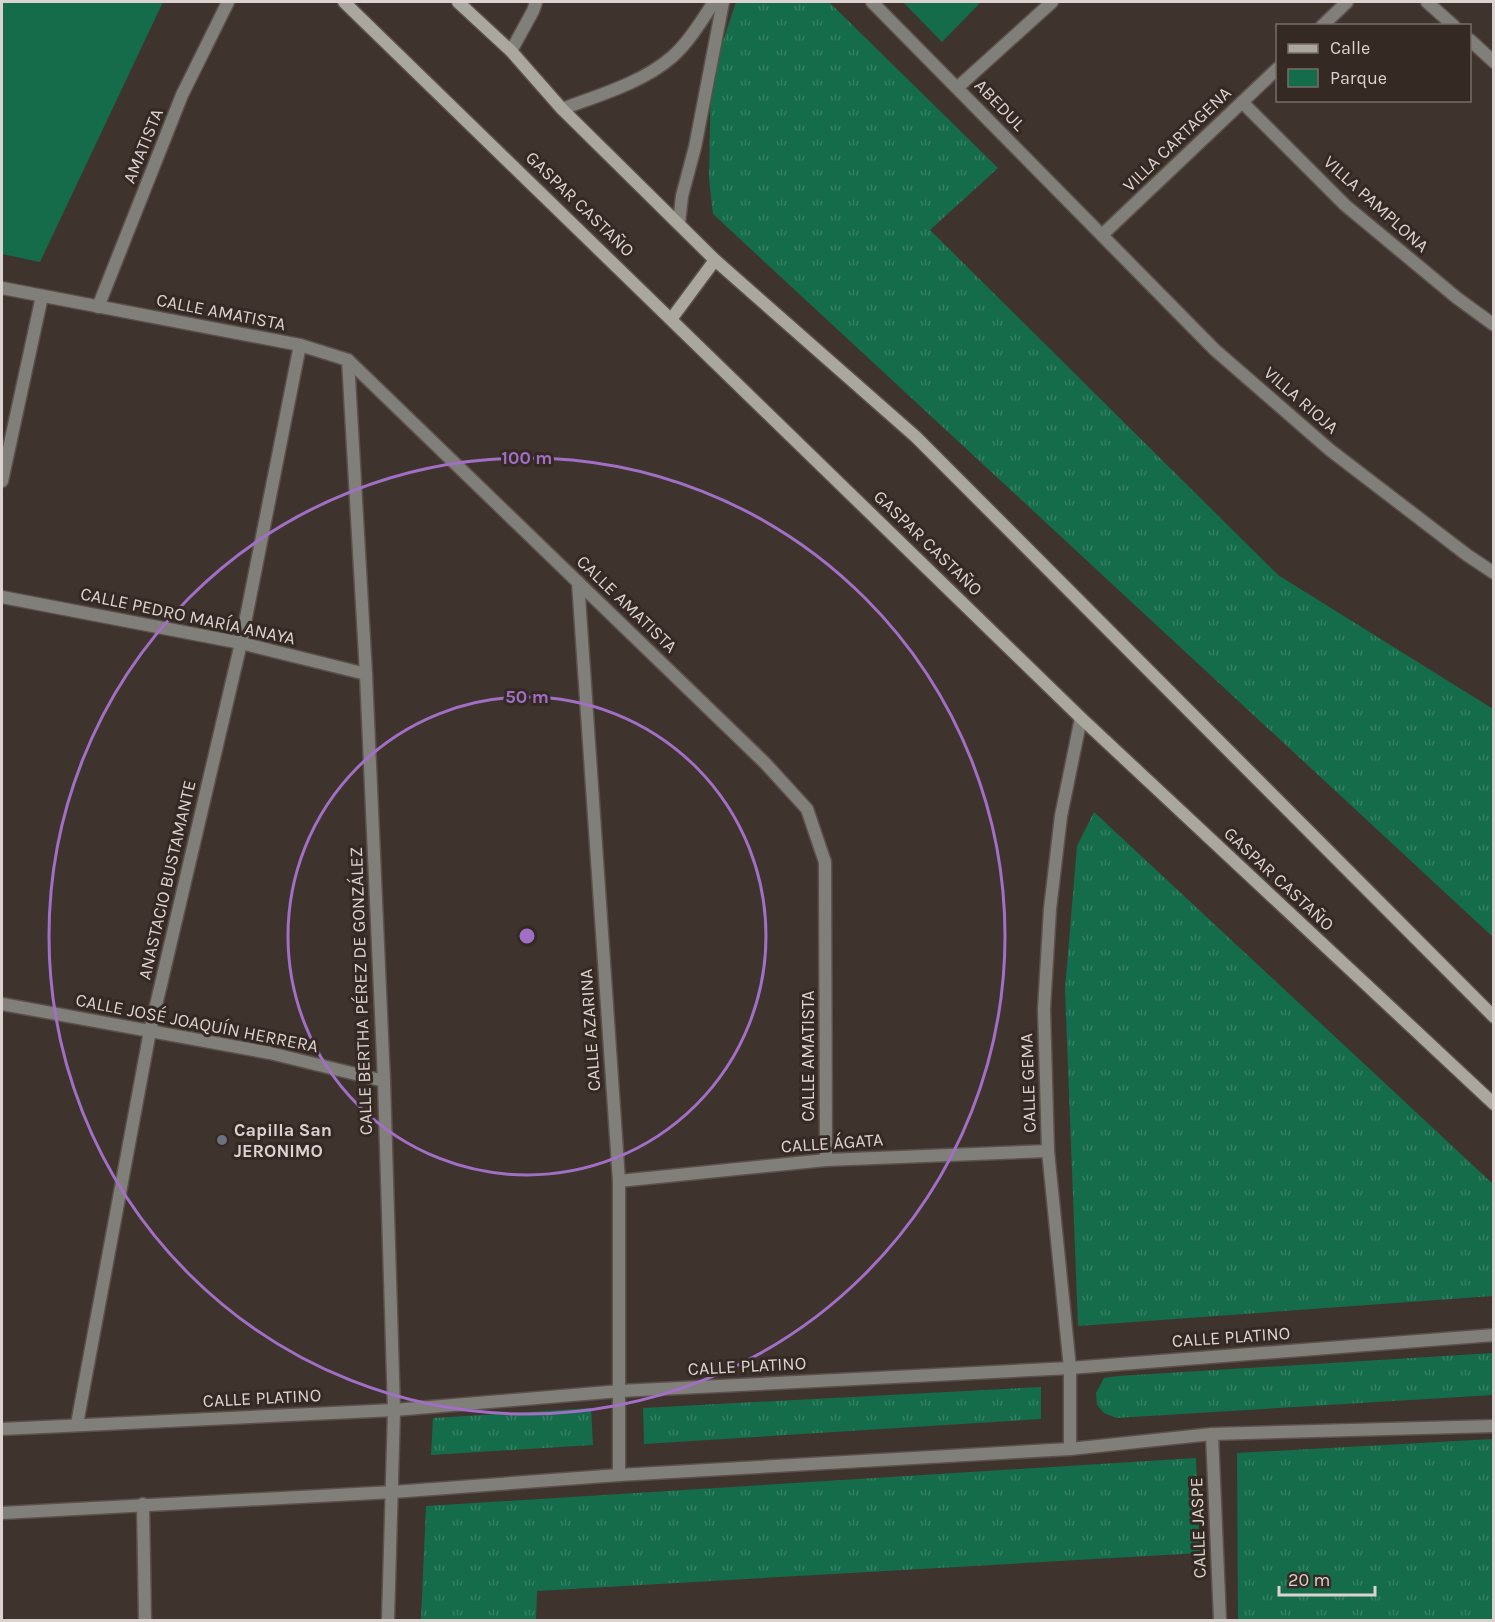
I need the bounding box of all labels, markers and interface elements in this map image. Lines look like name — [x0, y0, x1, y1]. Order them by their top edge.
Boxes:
legend — [1276, 24, 1471, 102]
text: Calle — [1330, 37, 1370, 59]
text: Parque — [1330, 67, 1387, 89]
street label: ABEDUL — [970, 74, 1030, 136]
street label: VILLA CARTAGENA — [1118, 82, 1236, 196]
street label: AMATISTA — [118, 105, 168, 187]
street label: GASPAR CASTAÑO — [521, 147, 639, 261]
street label: VILLA PAMPLONA — [1319, 151, 1433, 257]
street label: CALLE AMATISTA — [154, 289, 288, 335]
street label: VILLA RIOJA — [1259, 362, 1343, 438]
text: 100 m — [502, 447, 552, 469]
street label: GASPAR CASTAÑO — [869, 486, 987, 600]
street label: CALLE AMATISTA — [572, 550, 682, 658]
street label: CALLE PEDRO MARÍA ANAYA — [78, 581, 298, 650]
text: 50 m — [505, 686, 549, 708]
street label: ANASTACIO BUSTAMANTE — [133, 778, 201, 982]
street label: GASPAR CASTAÑO — [1219, 822, 1339, 936]
street label: CALLE BERTHA PÉREZ DE GONZÁLEZ — [344, 846, 377, 1136]
centre of rings — [517, 926, 537, 946]
street label: CALLE AZARINA — [575, 968, 605, 1092]
street label: CALLE JOSÉ JOAQUÍN HERRERA — [74, 988, 320, 1057]
street label: CALLE AMATISTA — [797, 990, 819, 1122]
street label: CALLE GEMA — [1015, 1033, 1041, 1133]
place label: Capilla San JERONIMO — [234, 1119, 332, 1162]
street label: CALLE ÁGATA — [780, 1127, 884, 1158]
marker: Capilla San JERONIMO — [215, 1133, 229, 1147]
street label: CALLE PLATINO — [1171, 1322, 1291, 1352]
street label: CALLE PLATINO — [687, 1352, 807, 1380]
street label: CALLE PLATINO — [202, 1384, 322, 1412]
street label: CALLE JASPE — [1185, 1477, 1211, 1579]
scale bar — [1279, 1559, 1375, 1597]
text: 20 m — [1288, 1569, 1330, 1591]

